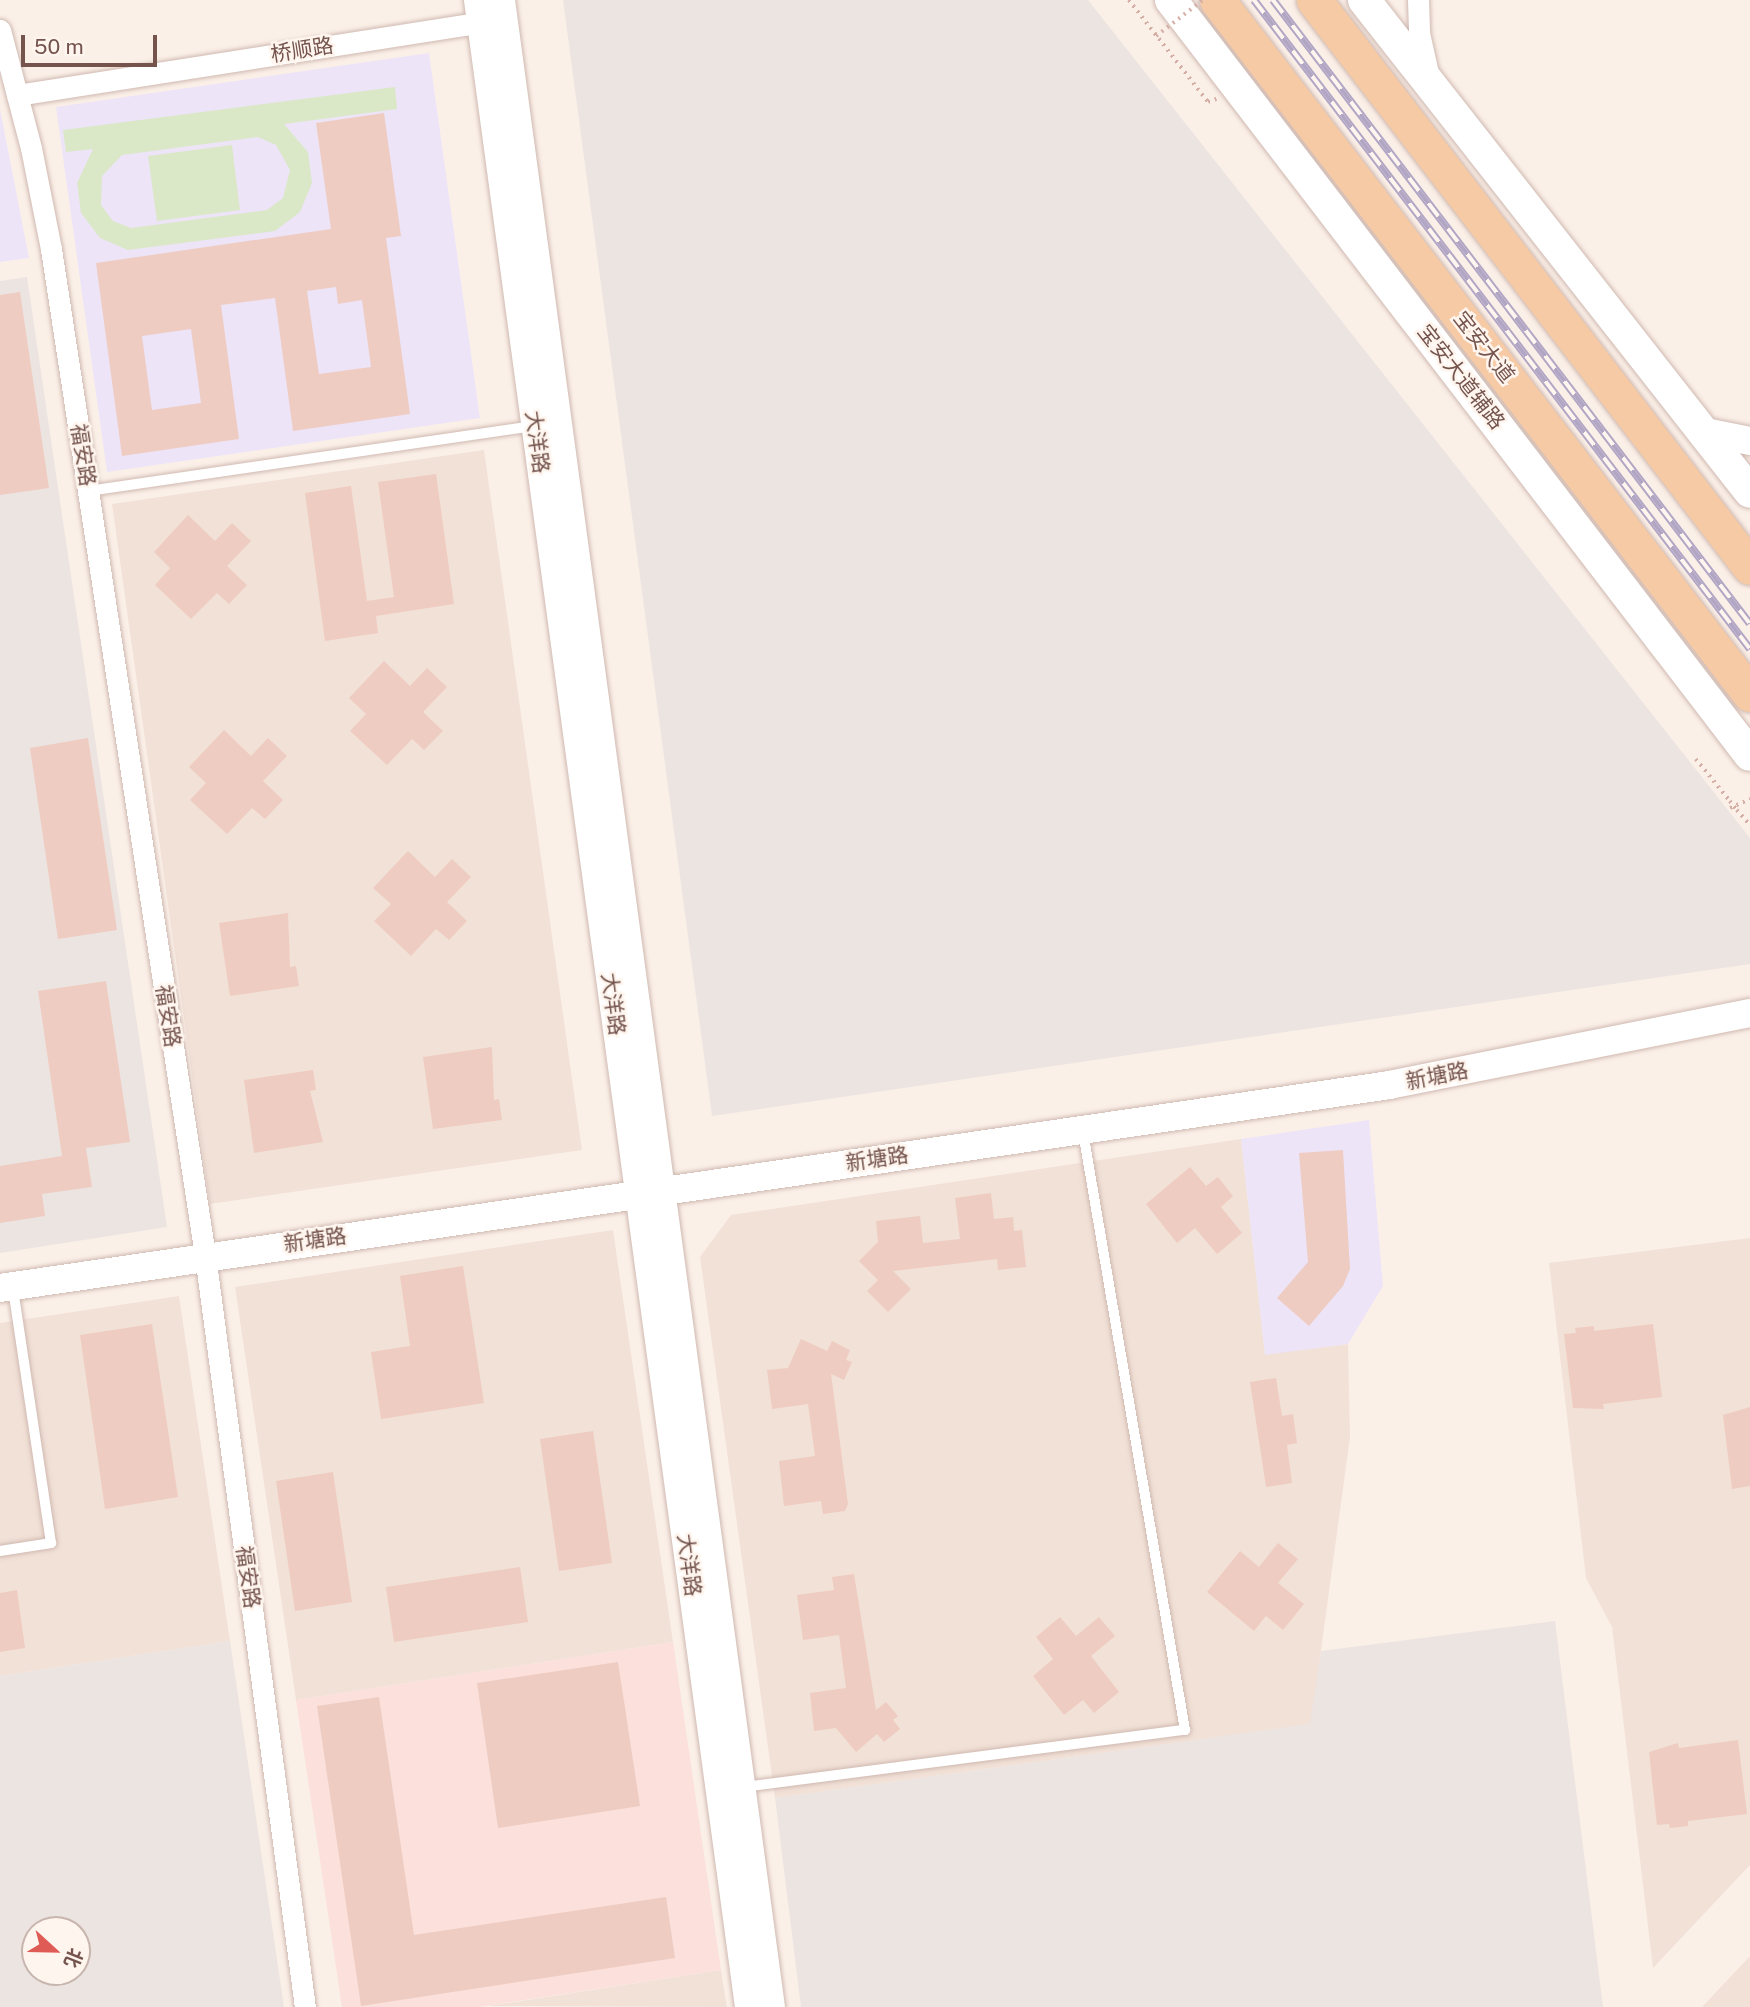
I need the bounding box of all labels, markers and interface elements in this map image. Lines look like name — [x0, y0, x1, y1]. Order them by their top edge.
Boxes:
scale bar — [24, 21, 161, 65]
street label: 桥顺路 — [269, 33, 335, 67]
text: 50 m — [34, 34, 84, 59]
street label: 宝安大道 — [1448, 306, 1520, 388]
street label: 宝安大道辅路 — [1412, 320, 1510, 434]
street label: 大洋路 — [520, 409, 554, 475]
street label: 福安路 — [66, 422, 100, 488]
street label: 大洋路 — [596, 971, 630, 1037]
street label: 福安路 — [151, 983, 185, 1049]
street label: 新塘路 — [1404, 1058, 1470, 1094]
street label: 新塘路 — [844, 1142, 910, 1176]
street label: 新塘路 — [282, 1223, 348, 1257]
street label: 大洋路 — [672, 1532, 706, 1598]
street label: 福安路 — [231, 1544, 265, 1610]
north arrow — [21, 1916, 91, 1986]
text: 北 — [60, 1945, 87, 1971]

